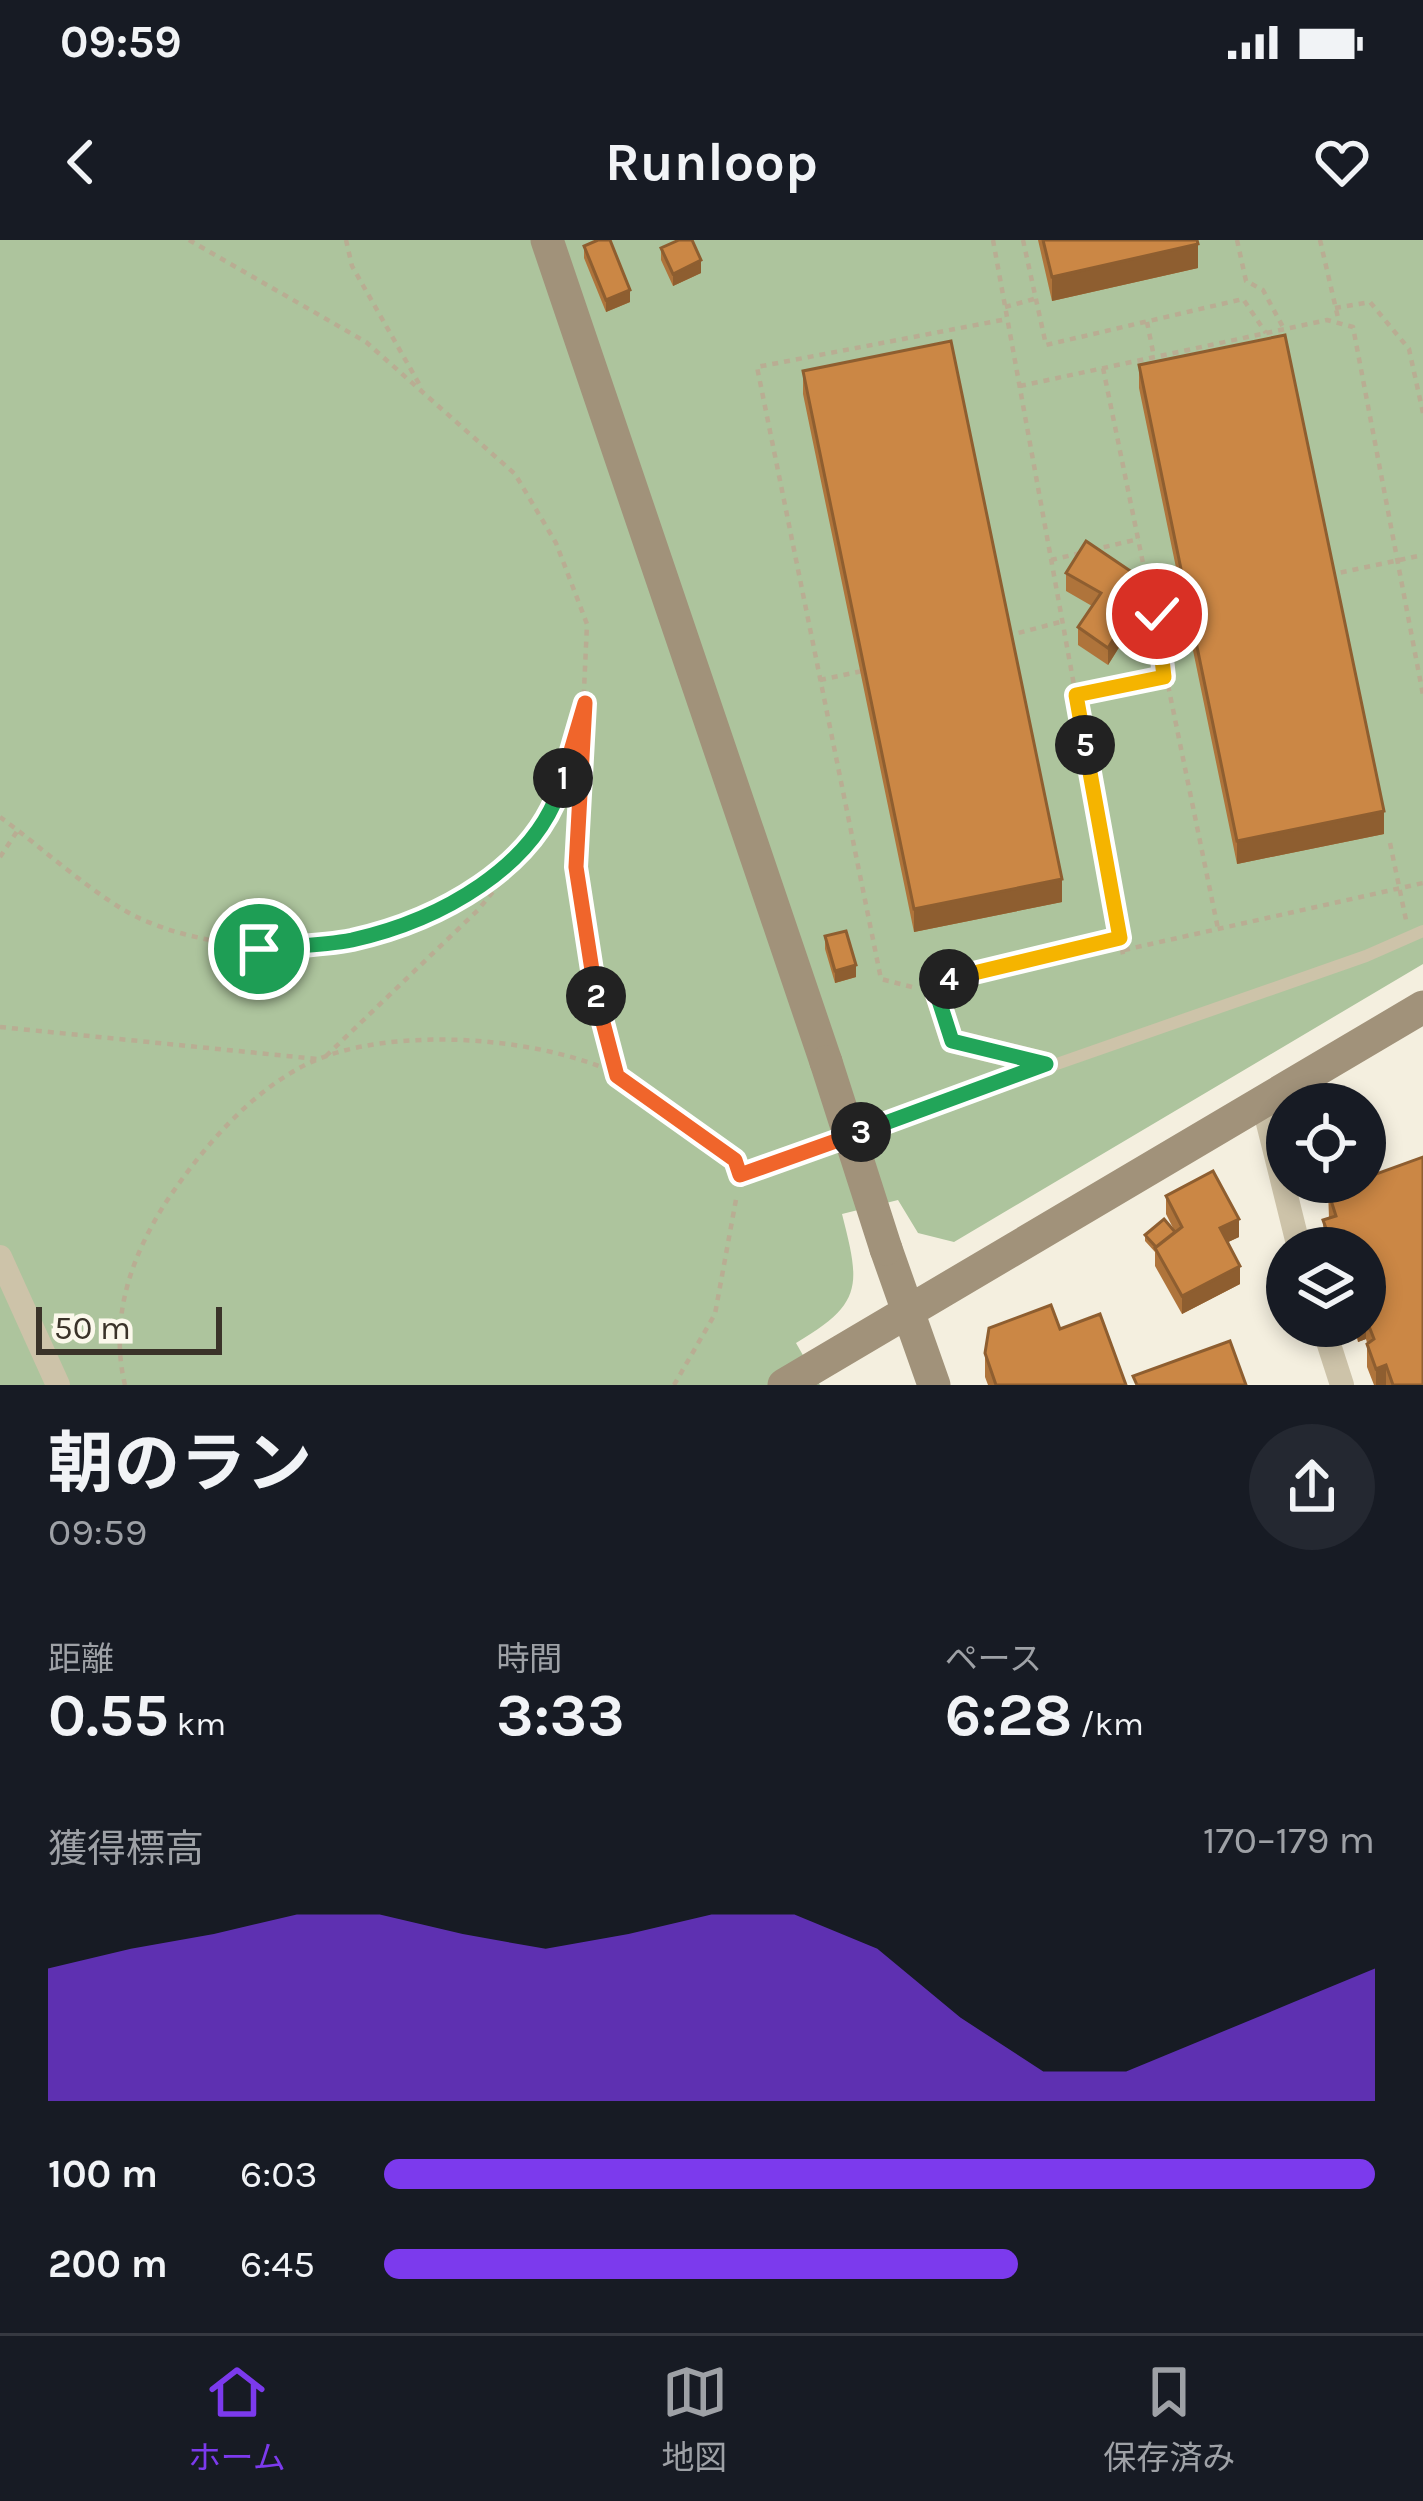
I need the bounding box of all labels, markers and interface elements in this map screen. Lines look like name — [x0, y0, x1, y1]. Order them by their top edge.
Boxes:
text: 09:59 — [60, 16, 182, 68]
icon: back — [48, 129, 114, 195]
icon: heart — [1309, 129, 1375, 195]
text: Runloop — [605, 130, 818, 194]
pin — [1106, 563, 1208, 665]
icon: check — [1124, 581, 1190, 647]
pin: 5 — [1055, 715, 1115, 775]
text: 5 — [1075, 726, 1095, 764]
pin: 1 — [533, 748, 593, 808]
text: 1 — [557, 759, 569, 797]
pin — [208, 898, 310, 1000]
icon: arrive — [226, 916, 292, 982]
pin: 4 — [919, 949, 979, 1009]
text: 4 — [939, 960, 959, 998]
pin: 2 — [566, 966, 626, 1026]
text: 2 — [586, 977, 606, 1015]
map controls — [1266, 1083, 1386, 1347]
button: locate — [1266, 1083, 1386, 1203]
pin: 3 — [831, 1102, 891, 1162]
text: 3 — [851, 1113, 871, 1151]
button: layers — [1266, 1227, 1386, 1347]
scale bar — [36, 1301, 222, 1354]
text: 50 m — [54, 1309, 131, 1347]
button: share — [1249, 1424, 1375, 1550]
text: 朝のラン — [48, 1425, 312, 1503]
text: 09:59 — [48, 1509, 147, 1555]
text: 距離 — [48, 1640, 114, 1678]
text: 時間 — [496, 1640, 562, 1678]
text: ペース — [945, 1640, 1042, 1678]
text: 0.55 — [48, 1680, 169, 1750]
text: 3:33 — [496, 1680, 624, 1750]
text: 6:28 — [945, 1680, 1072, 1750]
text: km — [169, 1705, 226, 1743]
text: /km — [1072, 1705, 1144, 1743]
text: 170–179 m — [1203, 1817, 1375, 1863]
text: 獲得標高 — [48, 1826, 204, 1872]
text: 100 m — [48, 2151, 158, 2197]
text: 6:03 — [240, 2151, 318, 2197]
text: 200 m — [48, 2241, 168, 2287]
text: 6:45 — [240, 2241, 315, 2287]
tab: ホーム — [188, 2359, 286, 2479]
tab: 地図 — [662, 2359, 728, 2479]
tab: 保存済み — [1103, 2359, 1235, 2479]

